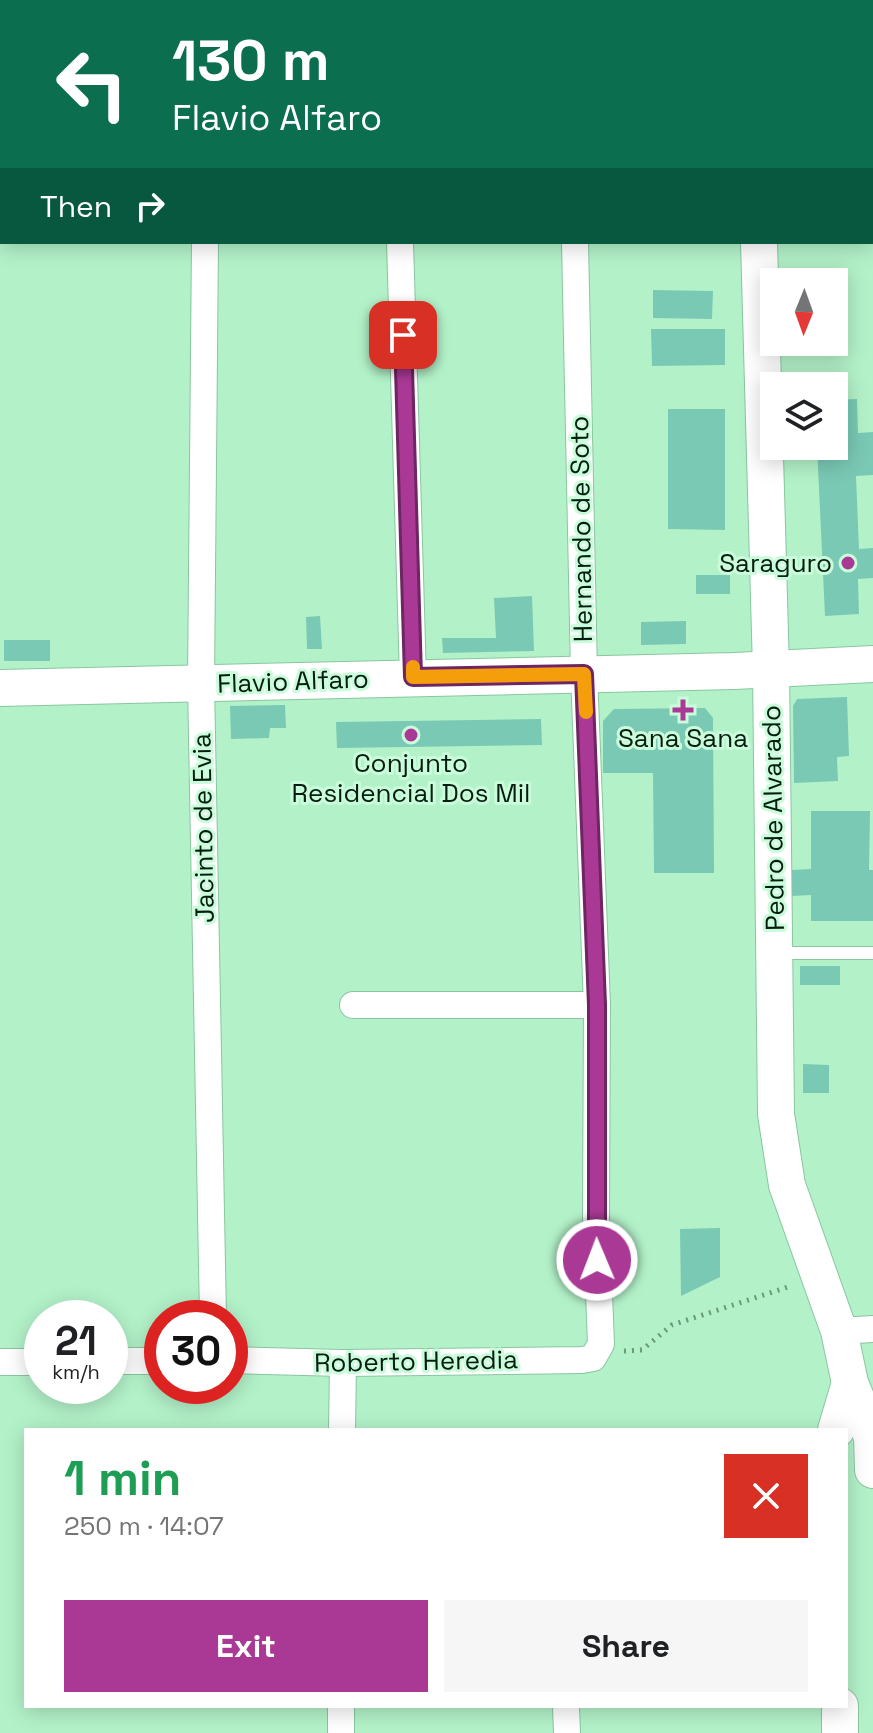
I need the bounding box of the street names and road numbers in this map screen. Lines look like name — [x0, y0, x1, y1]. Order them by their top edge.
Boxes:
street label: Hernando de Soto — [562, 416, 600, 642]
street label: Flavio Alfaro — [217, 661, 369, 701]
street label: Pedro de Alvarado — [754, 705, 792, 931]
street label: Jacinto de Evia — [184, 733, 222, 923]
street label: Roberto Heredia — [314, 1342, 518, 1380]

